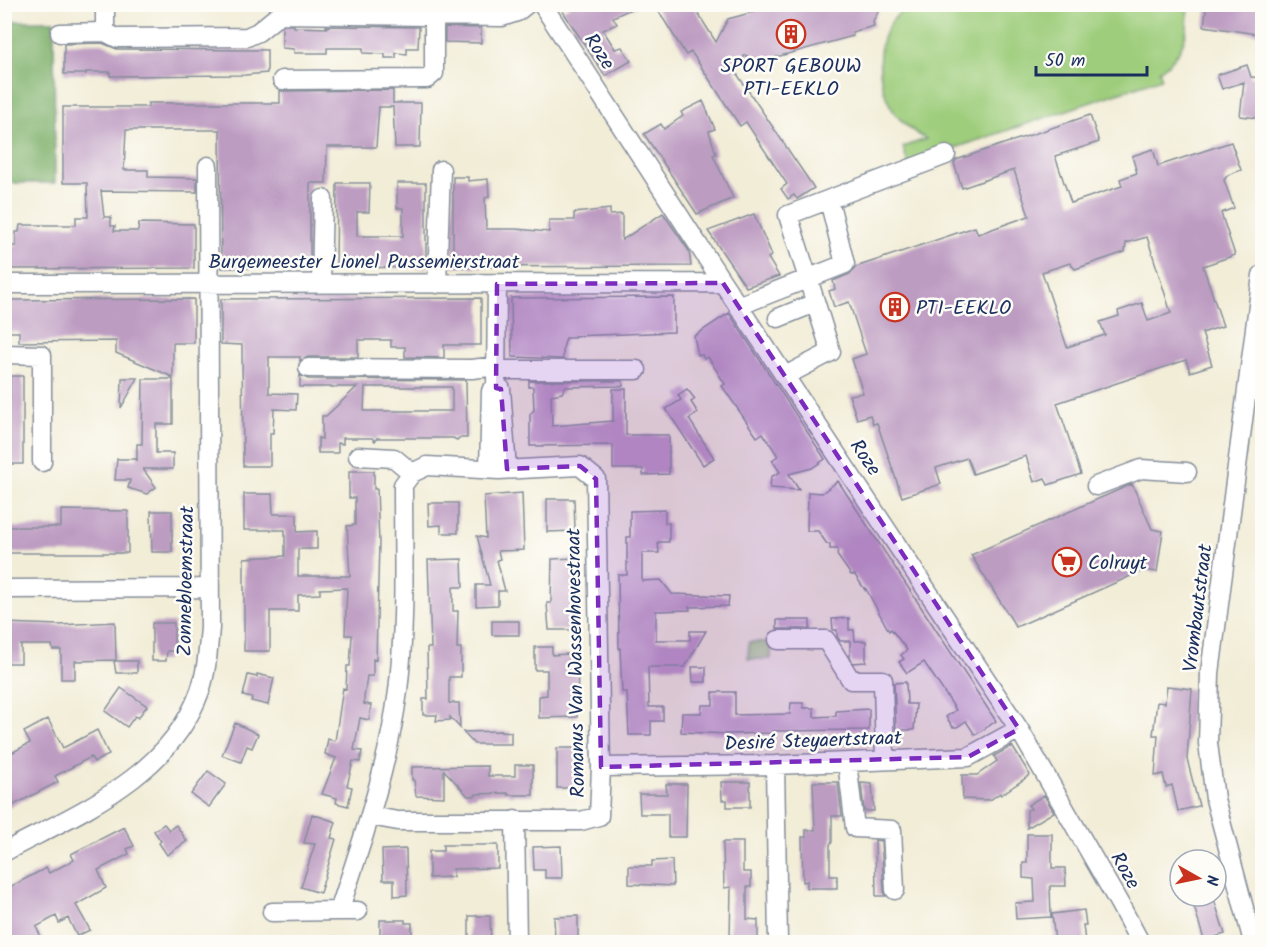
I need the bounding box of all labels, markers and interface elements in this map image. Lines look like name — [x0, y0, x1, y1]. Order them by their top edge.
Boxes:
building icon: SPORT GEBOUW PTI-EEKLO — [775, 18, 807, 50]
street label: Roze — [574, 27, 622, 77]
scale bar — [1036, 39, 1147, 77]
text: 50 m — [1045, 47, 1085, 76]
place label: SPORT GEBOUW PTI-EEKLO — [721, 51, 861, 106]
street label: Burgemeester Lionel Pussemierstraat — [209, 247, 520, 279]
building icon: PTI-EEKLO — [879, 291, 911, 323]
place label: PTI-EEKLO — [916, 293, 1011, 325]
street label: Roze — [840, 433, 888, 483]
street label: Zonnebloemstraat — [170, 505, 204, 657]
street label: Romanus Van Wassenhovestraat — [559, 528, 595, 798]
street label: Vrombautstraat — [1175, 542, 1223, 674]
supermarket icon: Colruyt — [1051, 546, 1083, 578]
place label: Colruyt — [1088, 548, 1148, 580]
street label: Desiré Steyaertstraat — [724, 723, 903, 761]
street label: Roze — [1101, 846, 1148, 896]
north arrow — [1168, 848, 1228, 908]
text: N — [1198, 873, 1224, 887]

